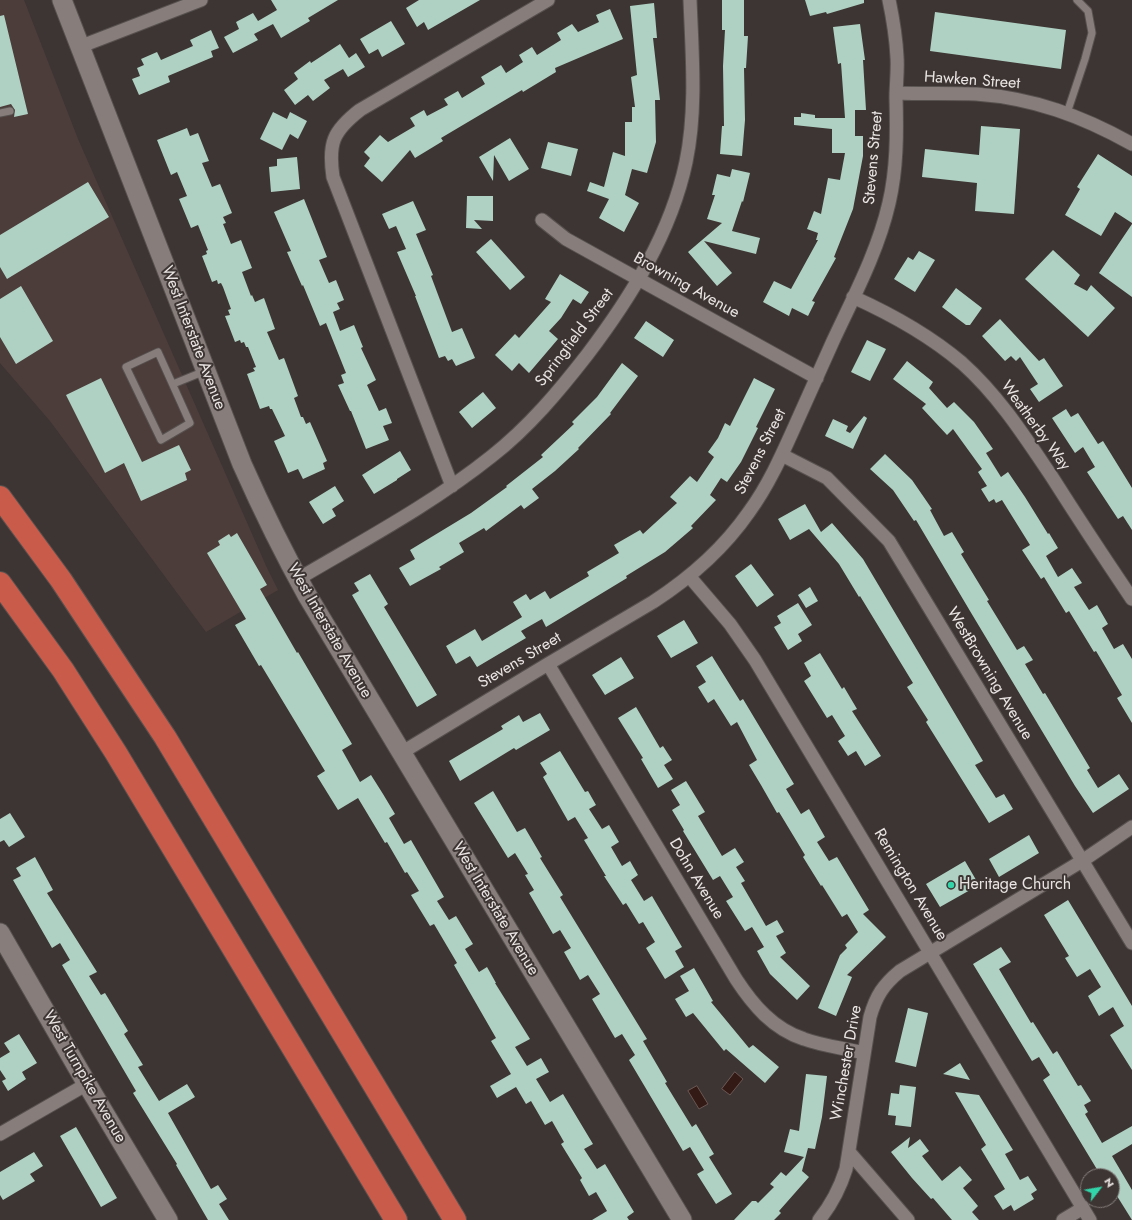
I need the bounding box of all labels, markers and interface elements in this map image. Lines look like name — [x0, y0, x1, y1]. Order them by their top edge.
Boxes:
street label: Hawken Street — [923, 68, 1021, 94]
street label: Stevens Street — [860, 111, 888, 205]
street label: Browning Avenue — [630, 249, 742, 323]
street label: West Interstate Avenue — [157, 263, 229, 413]
street label: Springfield Street — [532, 285, 618, 391]
street label: Weatherby Way — [996, 377, 1074, 475]
street label: Stevens Street — [731, 406, 791, 498]
street label: West Interstate Avenue — [283, 560, 375, 702]
street label: WestBrowning Avenue — [942, 604, 1036, 744]
street label: Stevens Street — [475, 629, 565, 693]
street label: Remington Avenue — [869, 826, 951, 944]
street label: Dohn Avenue — [664, 835, 728, 923]
street label: West Interstate Avenue — [448, 839, 542, 979]
place label: Heritage Church — [959, 875, 1071, 895]
marker: Heritage Church — [946, 880, 956, 890]
street label: Winchester Drive — [827, 1004, 867, 1122]
street label: West Turnpike Avenue — [38, 1008, 130, 1146]
north arrow — [1080, 1168, 1120, 1208]
text: N — [1100, 1174, 1119, 1190]

